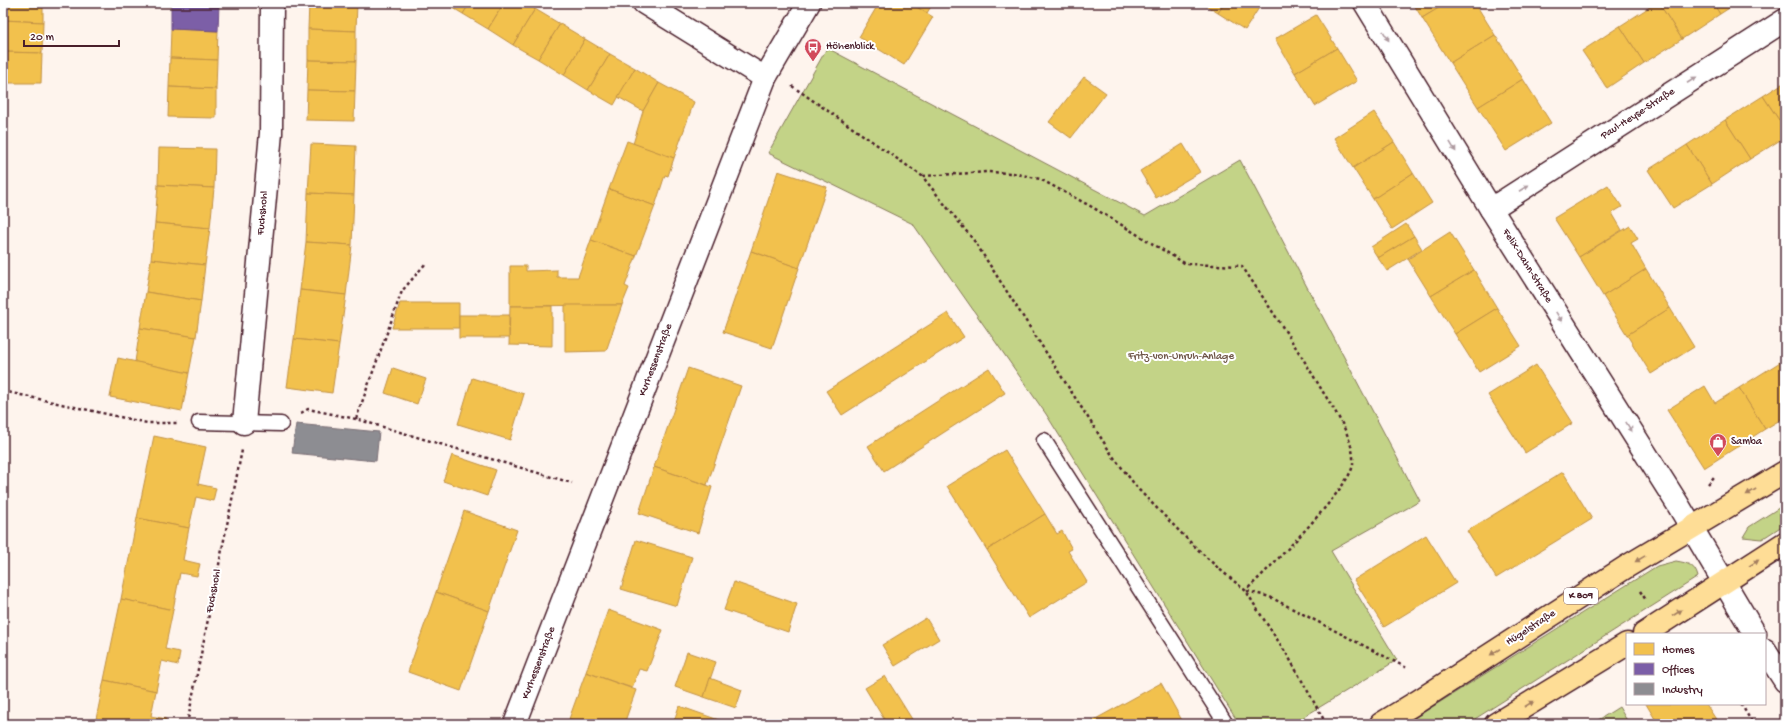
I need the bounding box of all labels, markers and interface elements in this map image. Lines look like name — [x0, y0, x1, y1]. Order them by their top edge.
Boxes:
scale bar — [24, 22, 119, 48]
one-way arrow — [1382, 30, 1389, 42]
text: 20 m — [30, 31, 55, 45]
bus stop icon: Höhenblick — [803, 37, 823, 62]
place label: Höhenblick — [826, 41, 875, 53]
one-way arrow — [1687, 76, 1697, 84]
street label: Paul-Heyse-Straße — [1598, 85, 1677, 143]
one-way arrow — [1450, 141, 1457, 153]
one-way arrow — [1518, 184, 1529, 191]
street label: Fuchshohl — [255, 190, 271, 237]
street label: Felix-Dahn-Straße — [1499, 226, 1555, 306]
one-way arrow — [1555, 312, 1563, 322]
street label: Kurhessenstraße — [637, 322, 675, 398]
park label: Fritz-von-Unruh-Anlage — [1127, 351, 1234, 363]
one-way arrow — [1625, 421, 1632, 433]
shop icon: Samba — [1708, 432, 1728, 457]
place label: Samba — [1731, 436, 1763, 448]
one-way arrow — [1745, 489, 1757, 496]
one-way arrow — [1634, 555, 1646, 562]
one-way arrow — [1749, 559, 1759, 567]
street label: Fuchshohl — [204, 567, 224, 615]
road number: K 809 — [1564, 588, 1598, 604]
street label: Hügelstraße — [1504, 607, 1558, 648]
one-way arrow — [1672, 609, 1682, 617]
street label: Kurhessenstraße — [520, 625, 558, 701]
legend — [1626, 633, 1766, 705]
text: Homes — [1662, 644, 1695, 658]
one-way arrow — [1489, 648, 1501, 655]
text: Offices — [1662, 664, 1694, 678]
text: Industry — [1662, 684, 1703, 698]
one-way arrow — [1523, 700, 1535, 707]

